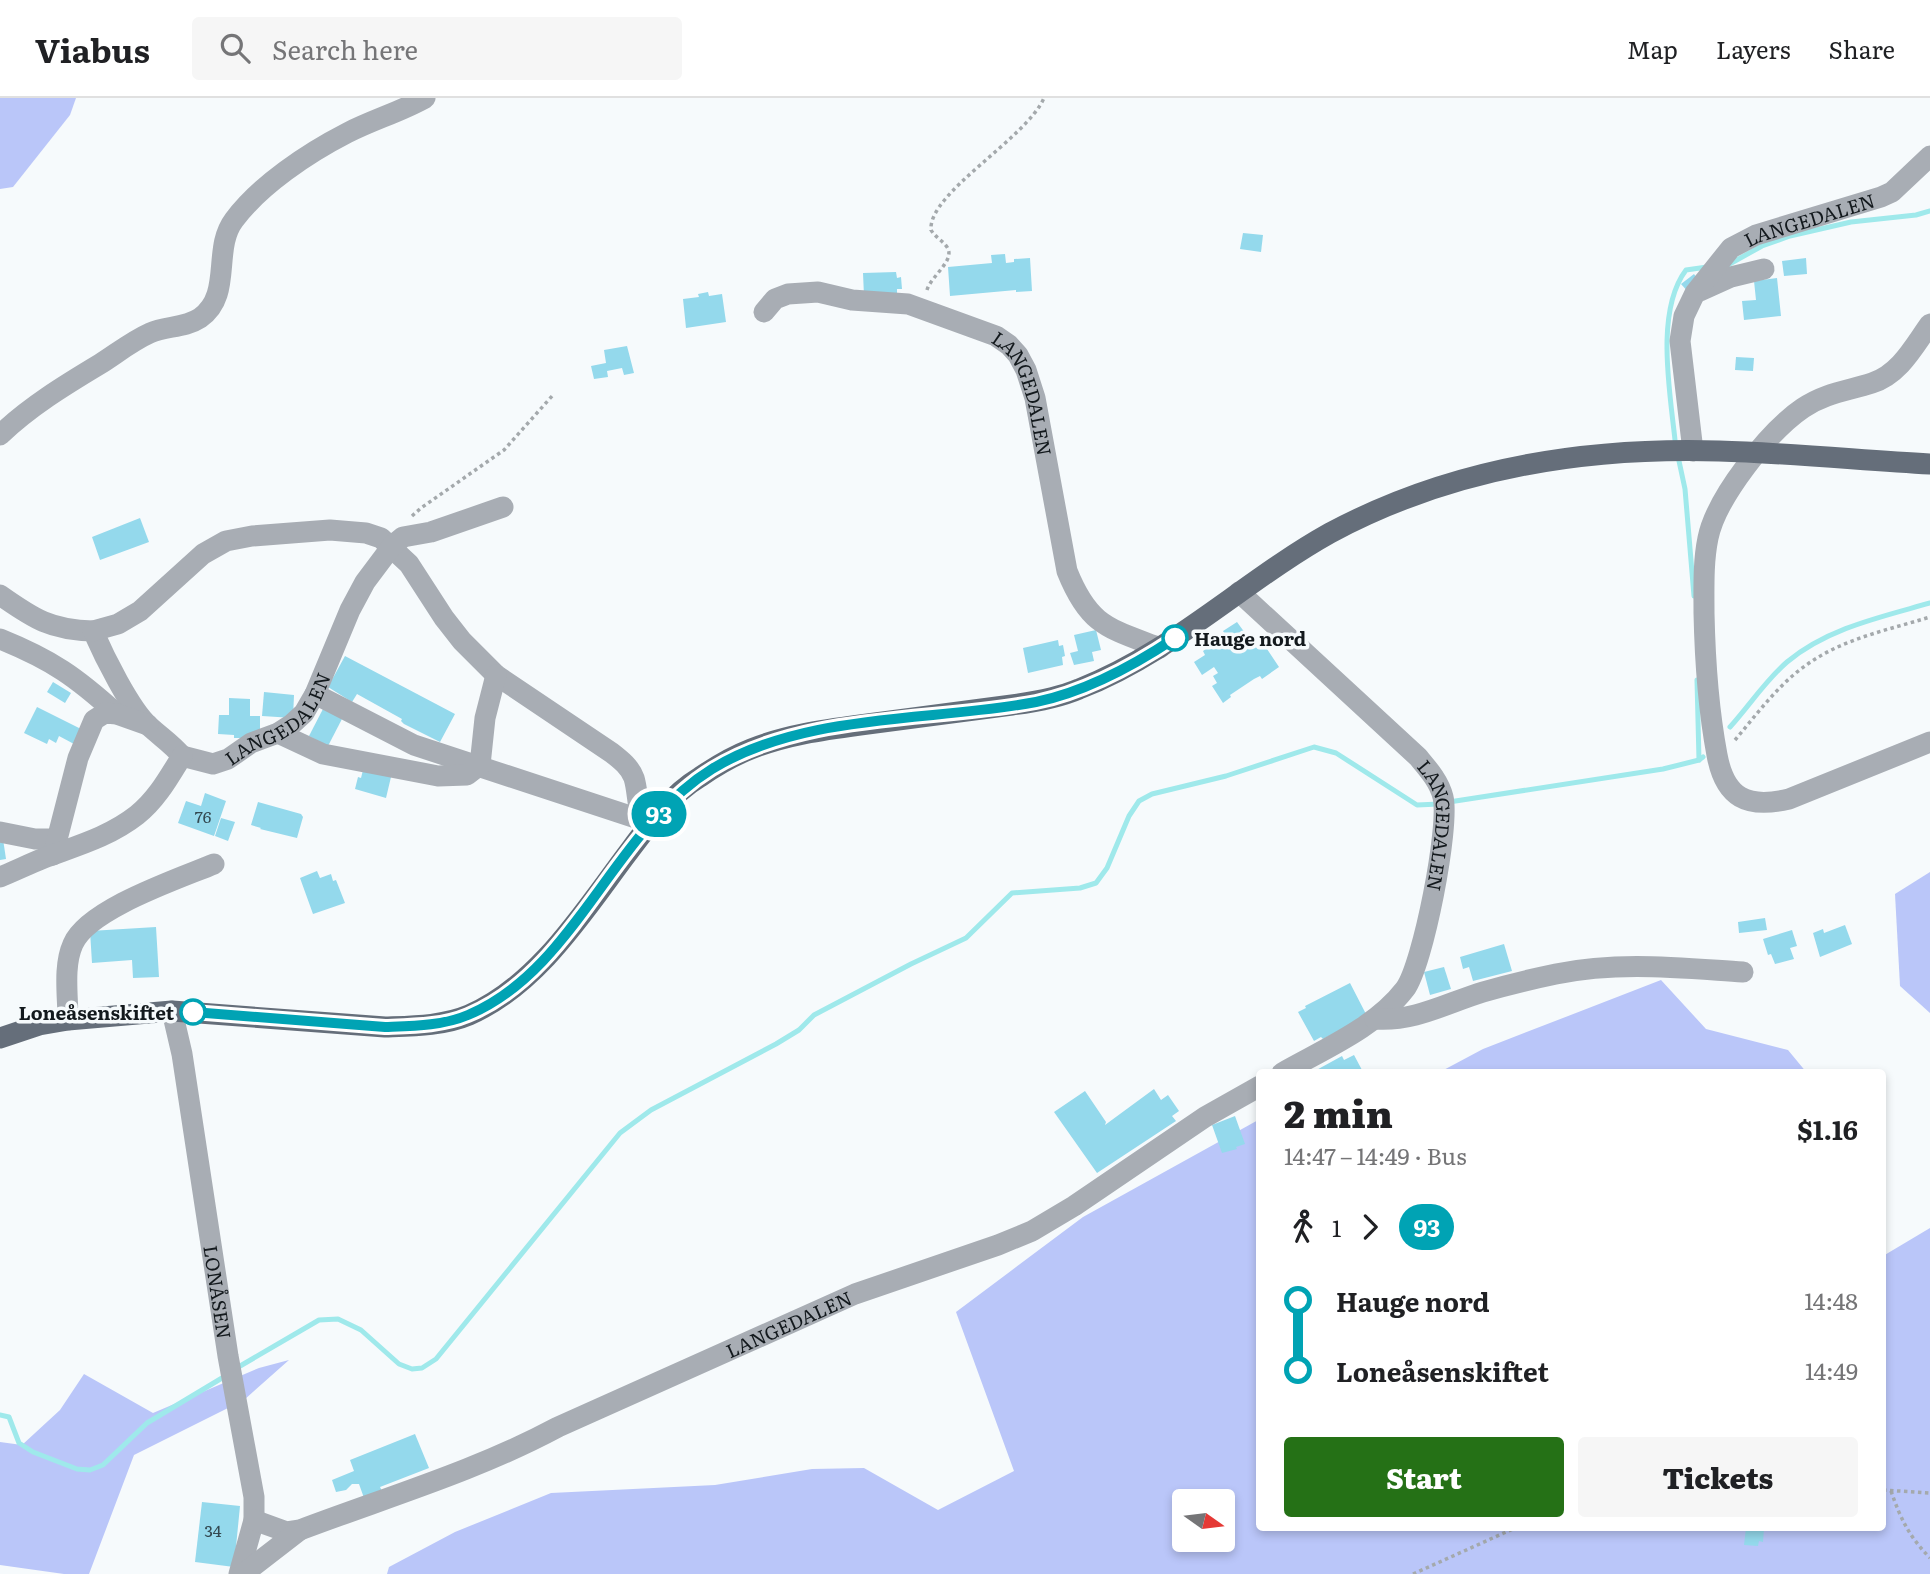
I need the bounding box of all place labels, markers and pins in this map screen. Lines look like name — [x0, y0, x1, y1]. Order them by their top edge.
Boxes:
place label: Hauge nord — [1194, 624, 1307, 652]
marker: Hauge nord — [1162, 625, 1188, 651]
place label: Loneåsenskiftet — [18, 998, 175, 1026]
marker: Loneåsenskiftet — [180, 999, 206, 1025]

